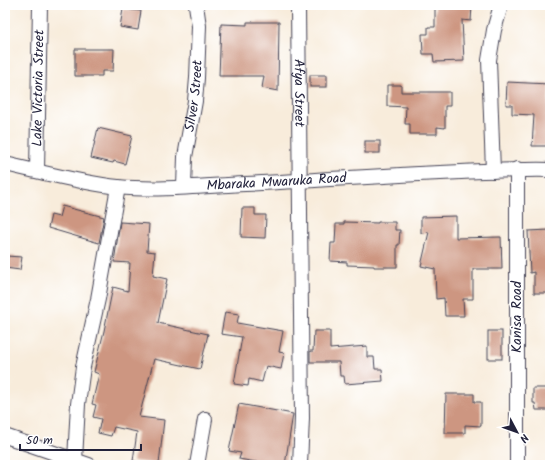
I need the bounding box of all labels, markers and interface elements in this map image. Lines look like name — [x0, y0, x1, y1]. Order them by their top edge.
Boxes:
street label: Lake Victoria Street — [26, 29, 51, 147]
street label: Silver Street — [179, 59, 209, 133]
street label: Afya Street — [288, 59, 310, 128]
street label: Mbaraka Mwaruka Road — [206, 167, 348, 197]
street label: Kanisa Road — [506, 280, 528, 353]
north arrow — [497, 412, 537, 452]
scale bar — [20, 426, 141, 452]
text: N — [515, 429, 533, 446]
text: 50 m — [26, 431, 53, 450]

